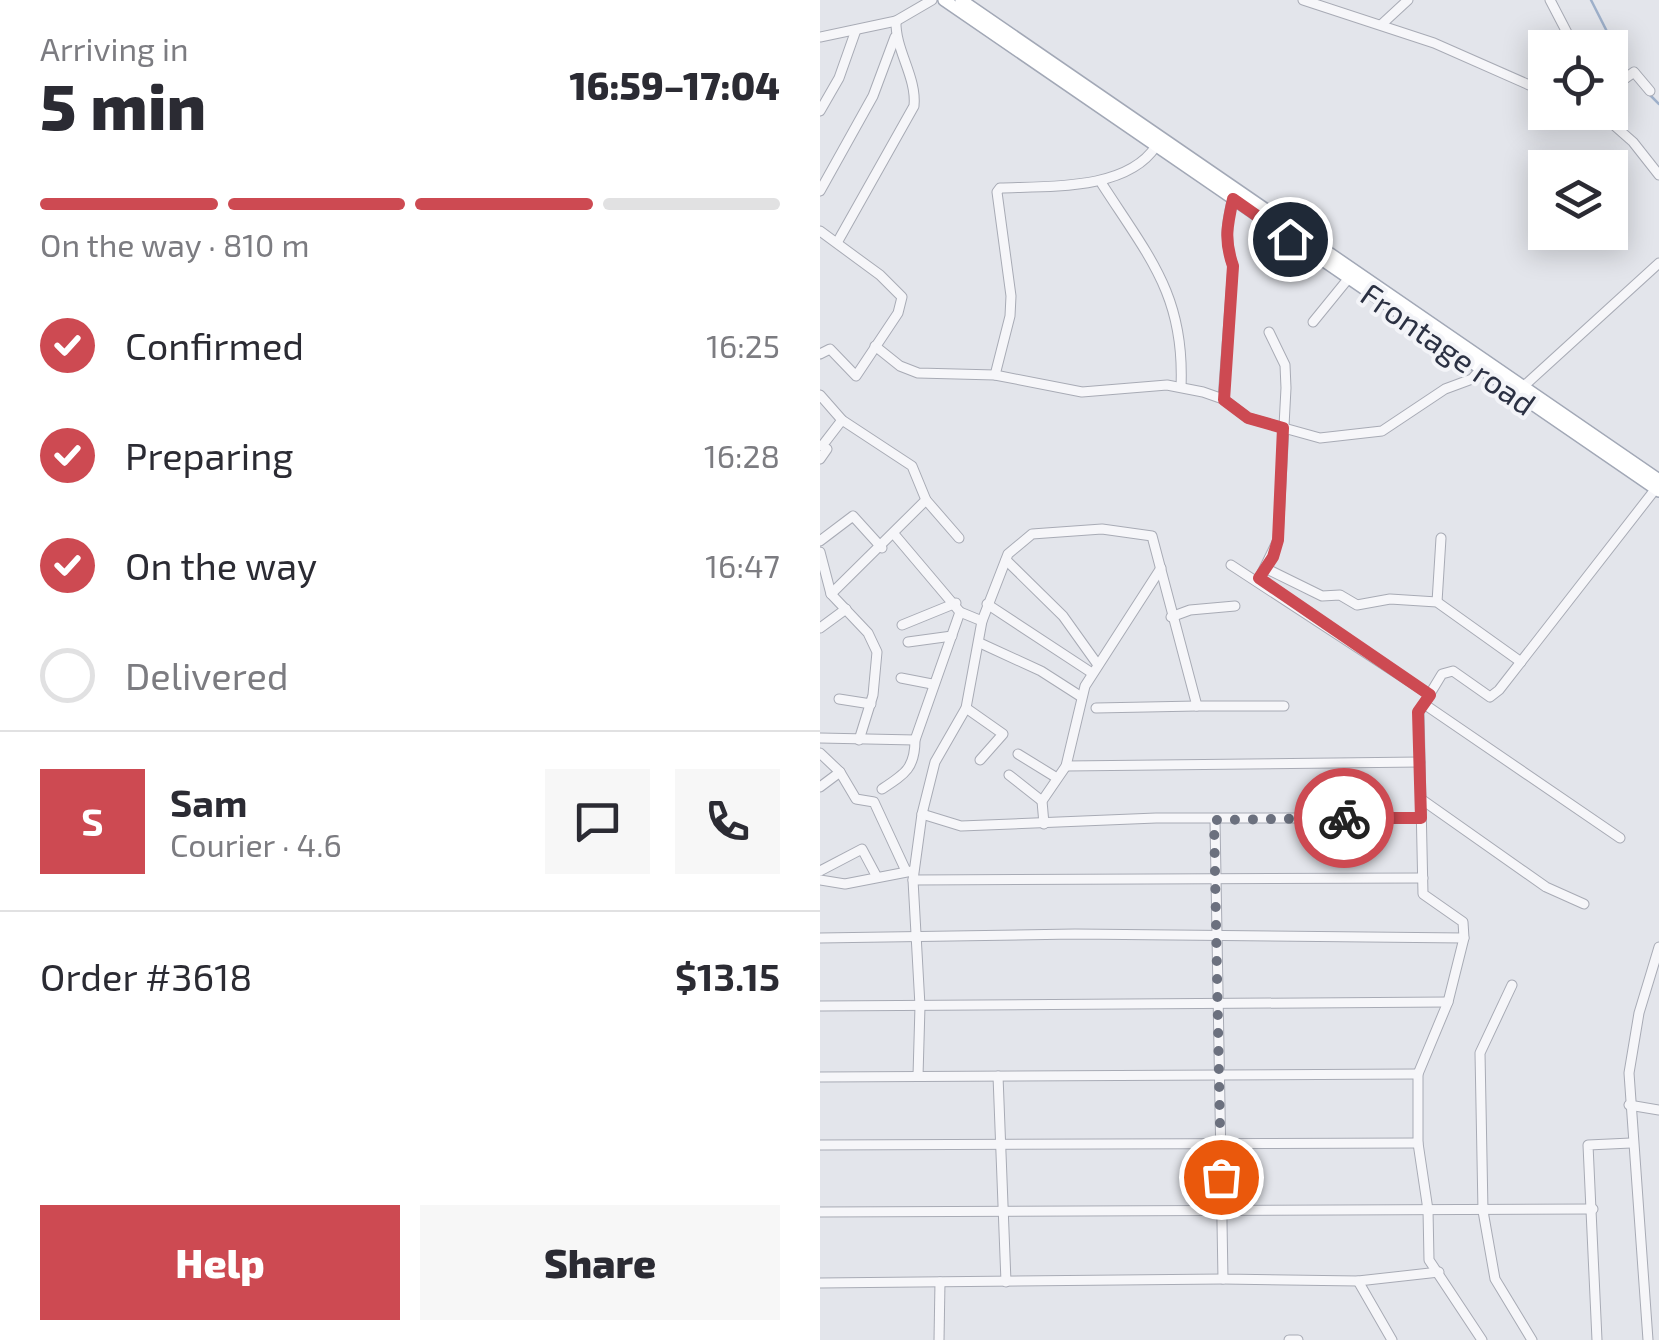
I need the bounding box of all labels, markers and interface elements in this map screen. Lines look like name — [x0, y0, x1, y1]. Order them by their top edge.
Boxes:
text: Arriving in — [40, 29, 189, 67]
map controls — [1528, 30, 1628, 250]
button: locate — [1528, 30, 1628, 130]
text: 16:59–17:04 — [569, 62, 780, 108]
text: 5 min — [40, 65, 206, 143]
button: layers — [1528, 150, 1628, 250]
pin — [1248, 197, 1333, 282]
icon: home — [1263, 212, 1318, 267]
text: On the way · 810 m — [40, 225, 310, 263]
street label: Frontage road — [1354, 274, 1544, 422]
icon: check — [40, 318, 95, 373]
text: Confirmed — [125, 322, 304, 368]
text: 16:25 — [706, 326, 780, 364]
icon: check — [40, 428, 95, 483]
text: Preparing — [125, 432, 293, 478]
text: 16:28 — [704, 436, 780, 474]
icon: check — [40, 538, 95, 593]
text: On the way — [125, 542, 317, 588]
text: 16:47 — [705, 546, 780, 584]
text: Delivered — [125, 652, 289, 698]
courier — [1294, 768, 1394, 868]
button: chat — [545, 769, 650, 874]
button: phone — [675, 769, 780, 874]
text: Sam — [170, 779, 247, 825]
icon: bike — [1317, 791, 1372, 846]
text: S — [81, 798, 104, 844]
text: Courier · 4.6 — [170, 825, 342, 863]
text: Order #3618 — [40, 953, 252, 999]
text: $13.15 — [675, 953, 780, 999]
pin — [1179, 1135, 1264, 1220]
icon: bag — [1194, 1150, 1249, 1205]
button: Help — [40, 1205, 400, 1320]
button: Share — [420, 1205, 780, 1320]

